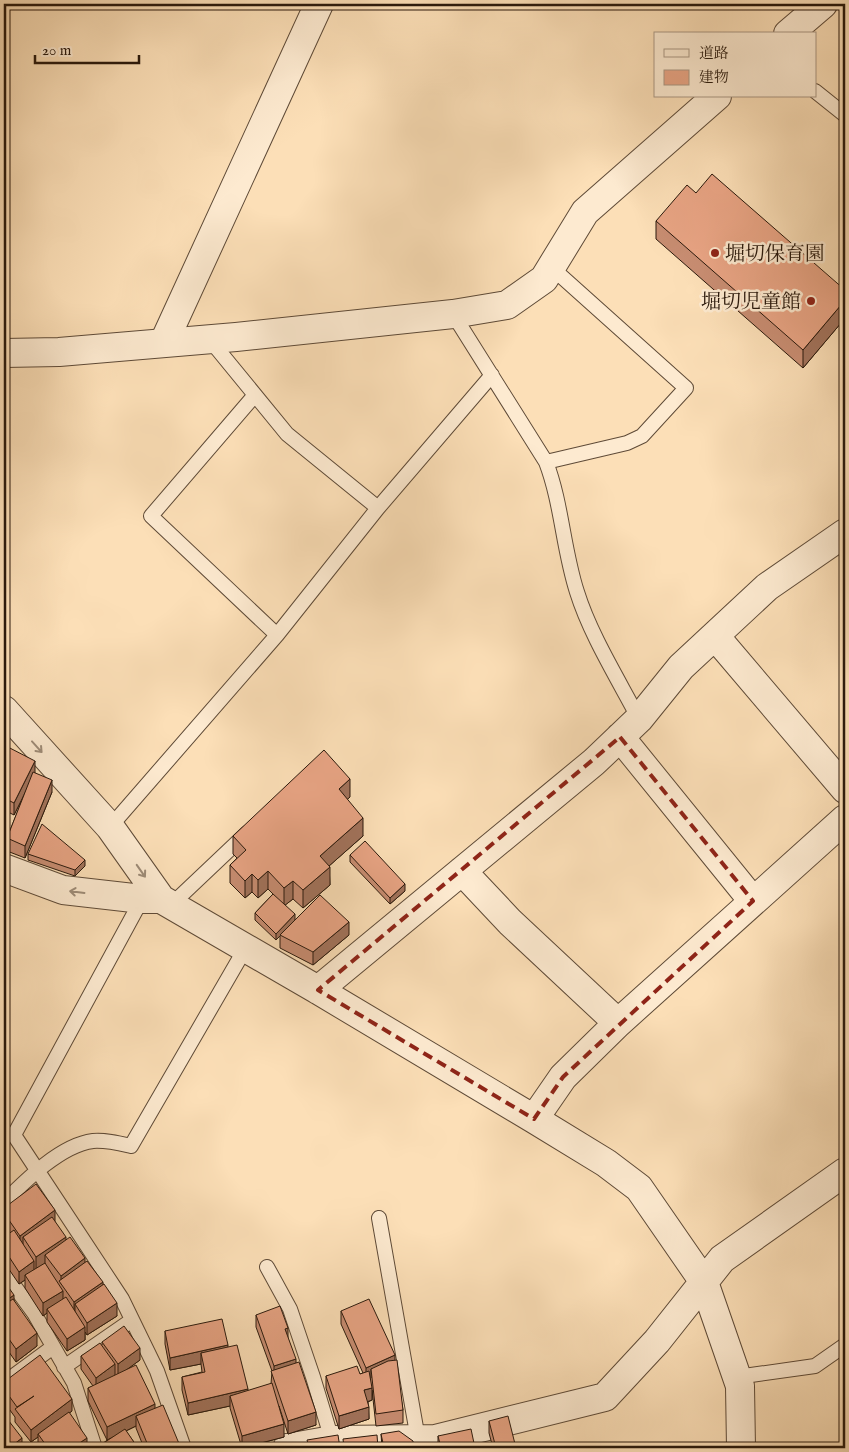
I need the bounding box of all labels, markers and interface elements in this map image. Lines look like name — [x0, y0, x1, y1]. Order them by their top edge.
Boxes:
scale bar — [35, 32, 139, 64]
legend — [654, 32, 816, 98]
text: 20 m — [42, 41, 72, 60]
text: 道路 — [699, 44, 729, 63]
text: 建物 — [699, 68, 729, 87]
place label: 堀切保育園 — [725, 242, 825, 267]
marker: 堀切保育園 — [709, 247, 721, 259]
place label: 堀切児童館 — [701, 290, 801, 315]
marker: 堀切児童館 — [805, 295, 817, 307]
one-way arrow — [31, 740, 42, 753]
one-way arrow — [136, 864, 146, 878]
one-way arrow — [70, 887, 86, 897]

